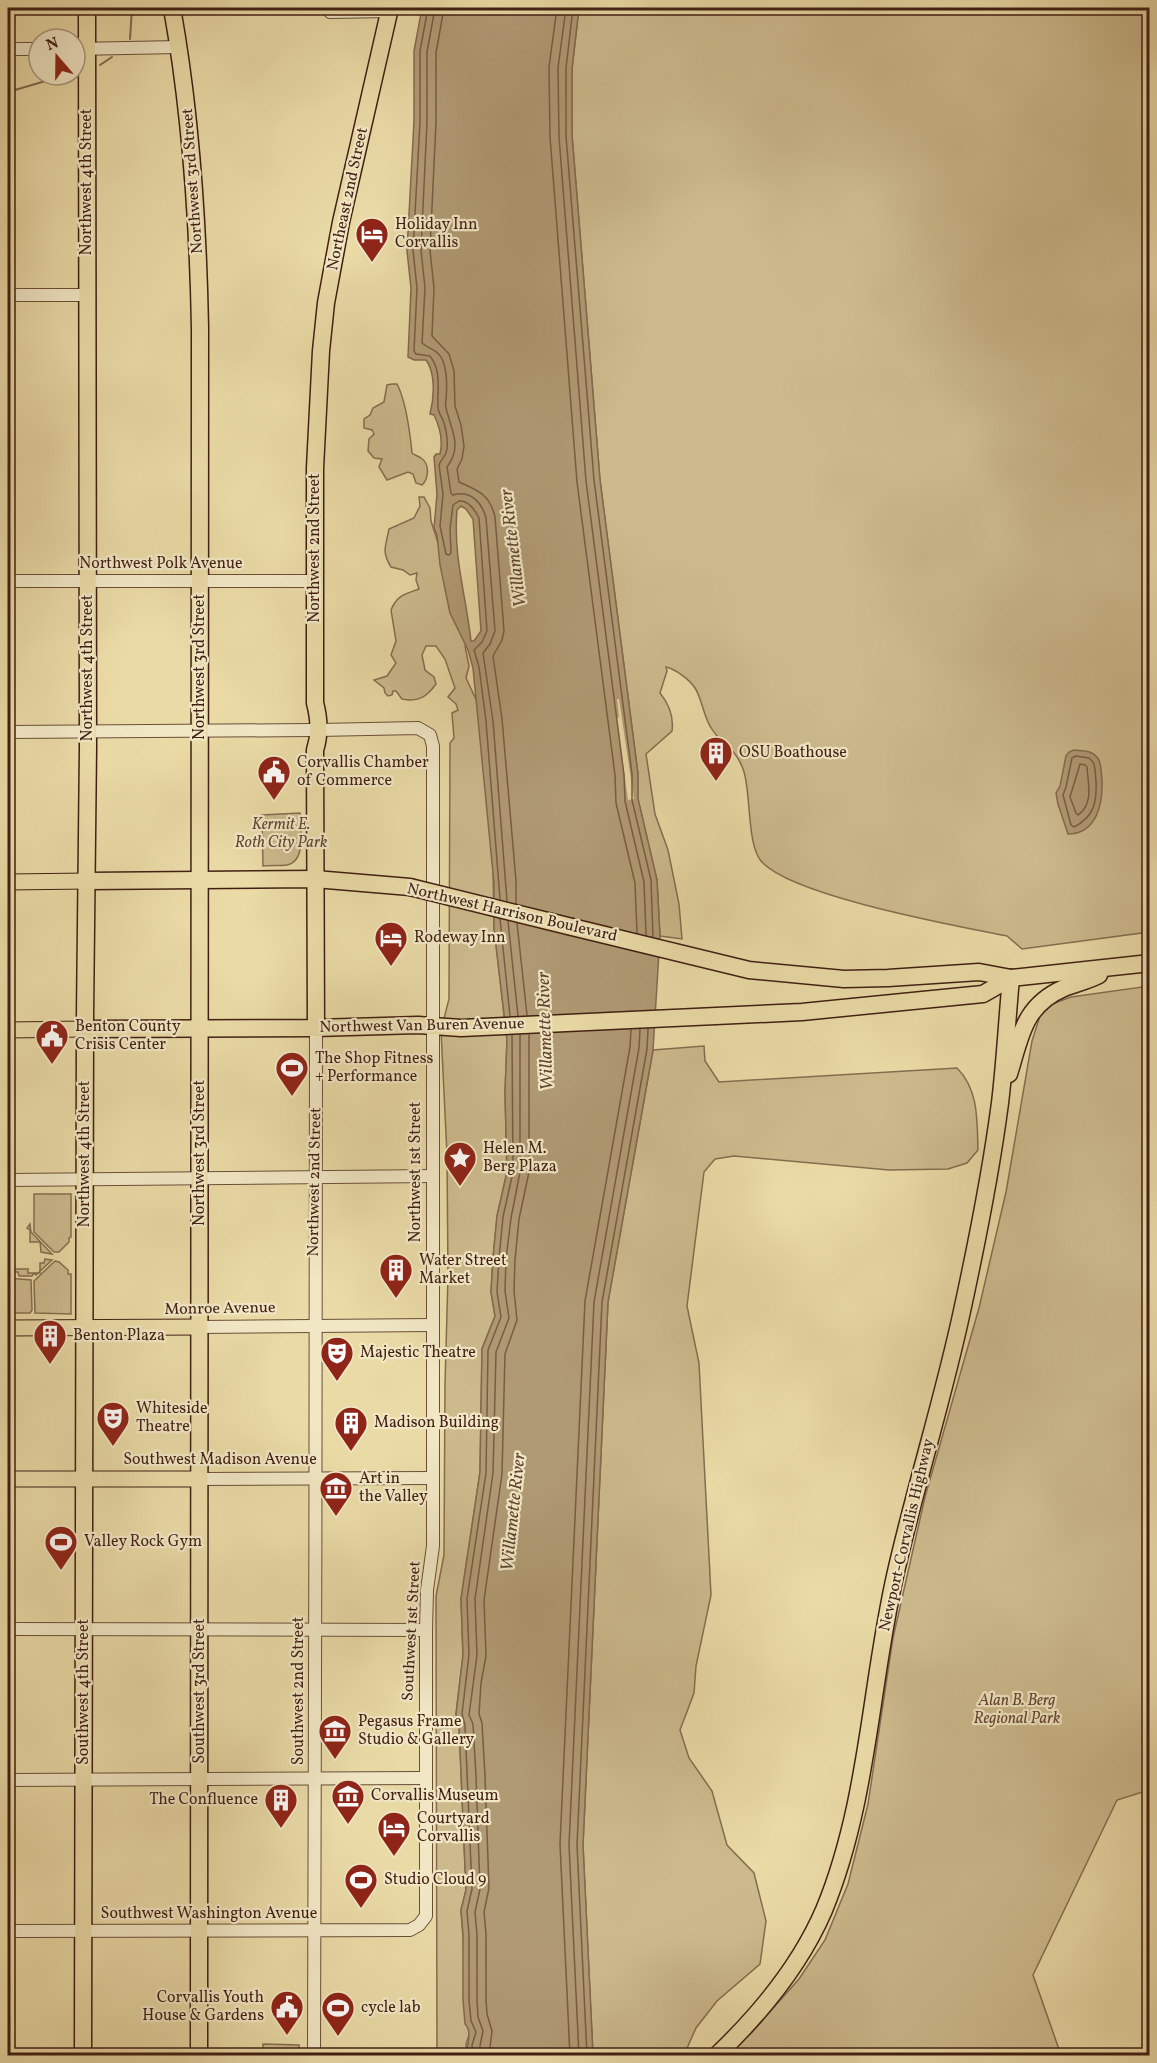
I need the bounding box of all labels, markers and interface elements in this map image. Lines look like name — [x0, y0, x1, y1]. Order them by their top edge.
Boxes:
north arrow — [27, 27, 87, 87]
text: N — [43, 32, 62, 57]
street label: Northwest 3rd Street — [177, 107, 209, 255]
street label: Northwest 4th Street — [76, 108, 98, 255]
street label: Northeast 2nd Street — [322, 125, 374, 273]
place label: Holiday Inn Corvallis — [395, 214, 478, 254]
hotel icon: Holiday Inn Corvallis — [354, 216, 390, 263]
street label: Northwest 2nd Street — [304, 473, 326, 623]
water label: Willamette River — [494, 487, 534, 608]
street label: Northwest Polk Avenue — [79, 553, 243, 575]
street label: Northwest 4th Street — [77, 594, 99, 741]
street label: Northwest 3rd Street — [189, 594, 211, 740]
building icon: OSU Boathouse — [698, 735, 734, 782]
place label: OSU Boathouse — [739, 742, 847, 764]
place label: Corvallis Chamber of Commerce — [297, 752, 429, 792]
public building icon: Corvallis Chamber of Commerce — [256, 754, 292, 801]
park label: Kermit E. Roth City Park — [235, 814, 328, 854]
street label: Northwest Harrison Boulevard — [405, 878, 619, 948]
hotel icon: Rodeway Inn — [373, 920, 409, 967]
place label: Rodeway Inn — [414, 927, 506, 949]
water label: Willamette River — [531, 971, 561, 1091]
street label: Northwest Van Buren Avenue — [319, 1013, 525, 1039]
place label: Benton County Crisis Center — [75, 1016, 181, 1056]
public building icon: Benton County Crisis Center — [34, 1018, 70, 1065]
place label: The Shop Fitness + Performance — [315, 1048, 434, 1088]
sports icon: The Shop Fitness + Performance — [274, 1050, 310, 1097]
street label: Northwest 4th Street — [74, 1080, 96, 1227]
street label: Northwest 3rd Street — [189, 1080, 211, 1226]
street label: Northwest 1st Street — [405, 1101, 427, 1242]
street label: Northwest 2nd Street — [303, 1107, 327, 1257]
place label: Helen M. Berg Plaza — [483, 1138, 557, 1178]
place icon: Helen M. Berg Plaza — [442, 1140, 478, 1187]
place label: Water Street Market — [419, 1250, 507, 1290]
building icon: Water Street Market — [378, 1252, 414, 1299]
street label: Monroe Avenue — [164, 1297, 276, 1321]
building icon: Benton Plaza — [32, 1318, 68, 1365]
place label: Benton Plaza — [73, 1325, 165, 1347]
theatre icon: Majestic Theatre — [319, 1335, 355, 1382]
place label: Majestic Theatre — [360, 1342, 476, 1364]
place label: Whiteside Theatre — [136, 1398, 208, 1438]
theatre icon: Whiteside Theatre — [95, 1400, 131, 1447]
building icon: Madison Building — [333, 1405, 369, 1452]
place label: Madison Building — [374, 1412, 499, 1434]
street label: Newport-Corvallis Highway — [874, 1436, 940, 1634]
street label: Southwest Madison Avenue — [123, 1449, 317, 1471]
water label: Willamette River — [495, 1451, 533, 1572]
place label: Art in the Valley — [359, 1468, 428, 1508]
museum icon: Art in the Valley — [318, 1470, 354, 1517]
sports icon: Valley Rock Gym — [43, 1524, 79, 1571]
place label: Valley Rock Gym — [84, 1531, 202, 1553]
street label: Southwest 1st Street — [397, 1560, 427, 1702]
street label: Southwest 2nd Street — [288, 1616, 310, 1765]
street label: Southwest 3rd Street — [189, 1618, 211, 1764]
street label: Southwest 4th Street — [73, 1619, 95, 1765]
park label: Alan B. Berg Regional Park — [974, 1690, 1061, 1730]
place label: Pegasus Frame Studio & Gallery — [358, 1711, 475, 1751]
museum icon: Pegasus Frame Studio & Gallery — [317, 1713, 353, 1760]
museum icon: Corvallis Museum — [330, 1778, 366, 1825]
building icon: The Confluence — [263, 1782, 299, 1829]
place label: Corvallis Museum — [371, 1785, 499, 1807]
place label: The Confluence — [149, 1789, 258, 1811]
place label: Courtyard Corvallis — [417, 1808, 490, 1848]
hotel icon: Courtyard Corvallis — [376, 1810, 412, 1857]
sports icon: Studio Cloud 9 — [343, 1862, 379, 1909]
place label: Studio Cloud 9 — [384, 1869, 486, 1891]
street label: Southwest Washington Avenue — [101, 1903, 317, 1925]
place label: Corvallis Youth House & Gardens — [142, 1987, 264, 2027]
public building icon: Corvallis Youth House & Gardens — [269, 1989, 305, 2036]
sports icon: cycle lab — [320, 1990, 356, 2037]
place label: cycle lab — [361, 1997, 421, 2019]

